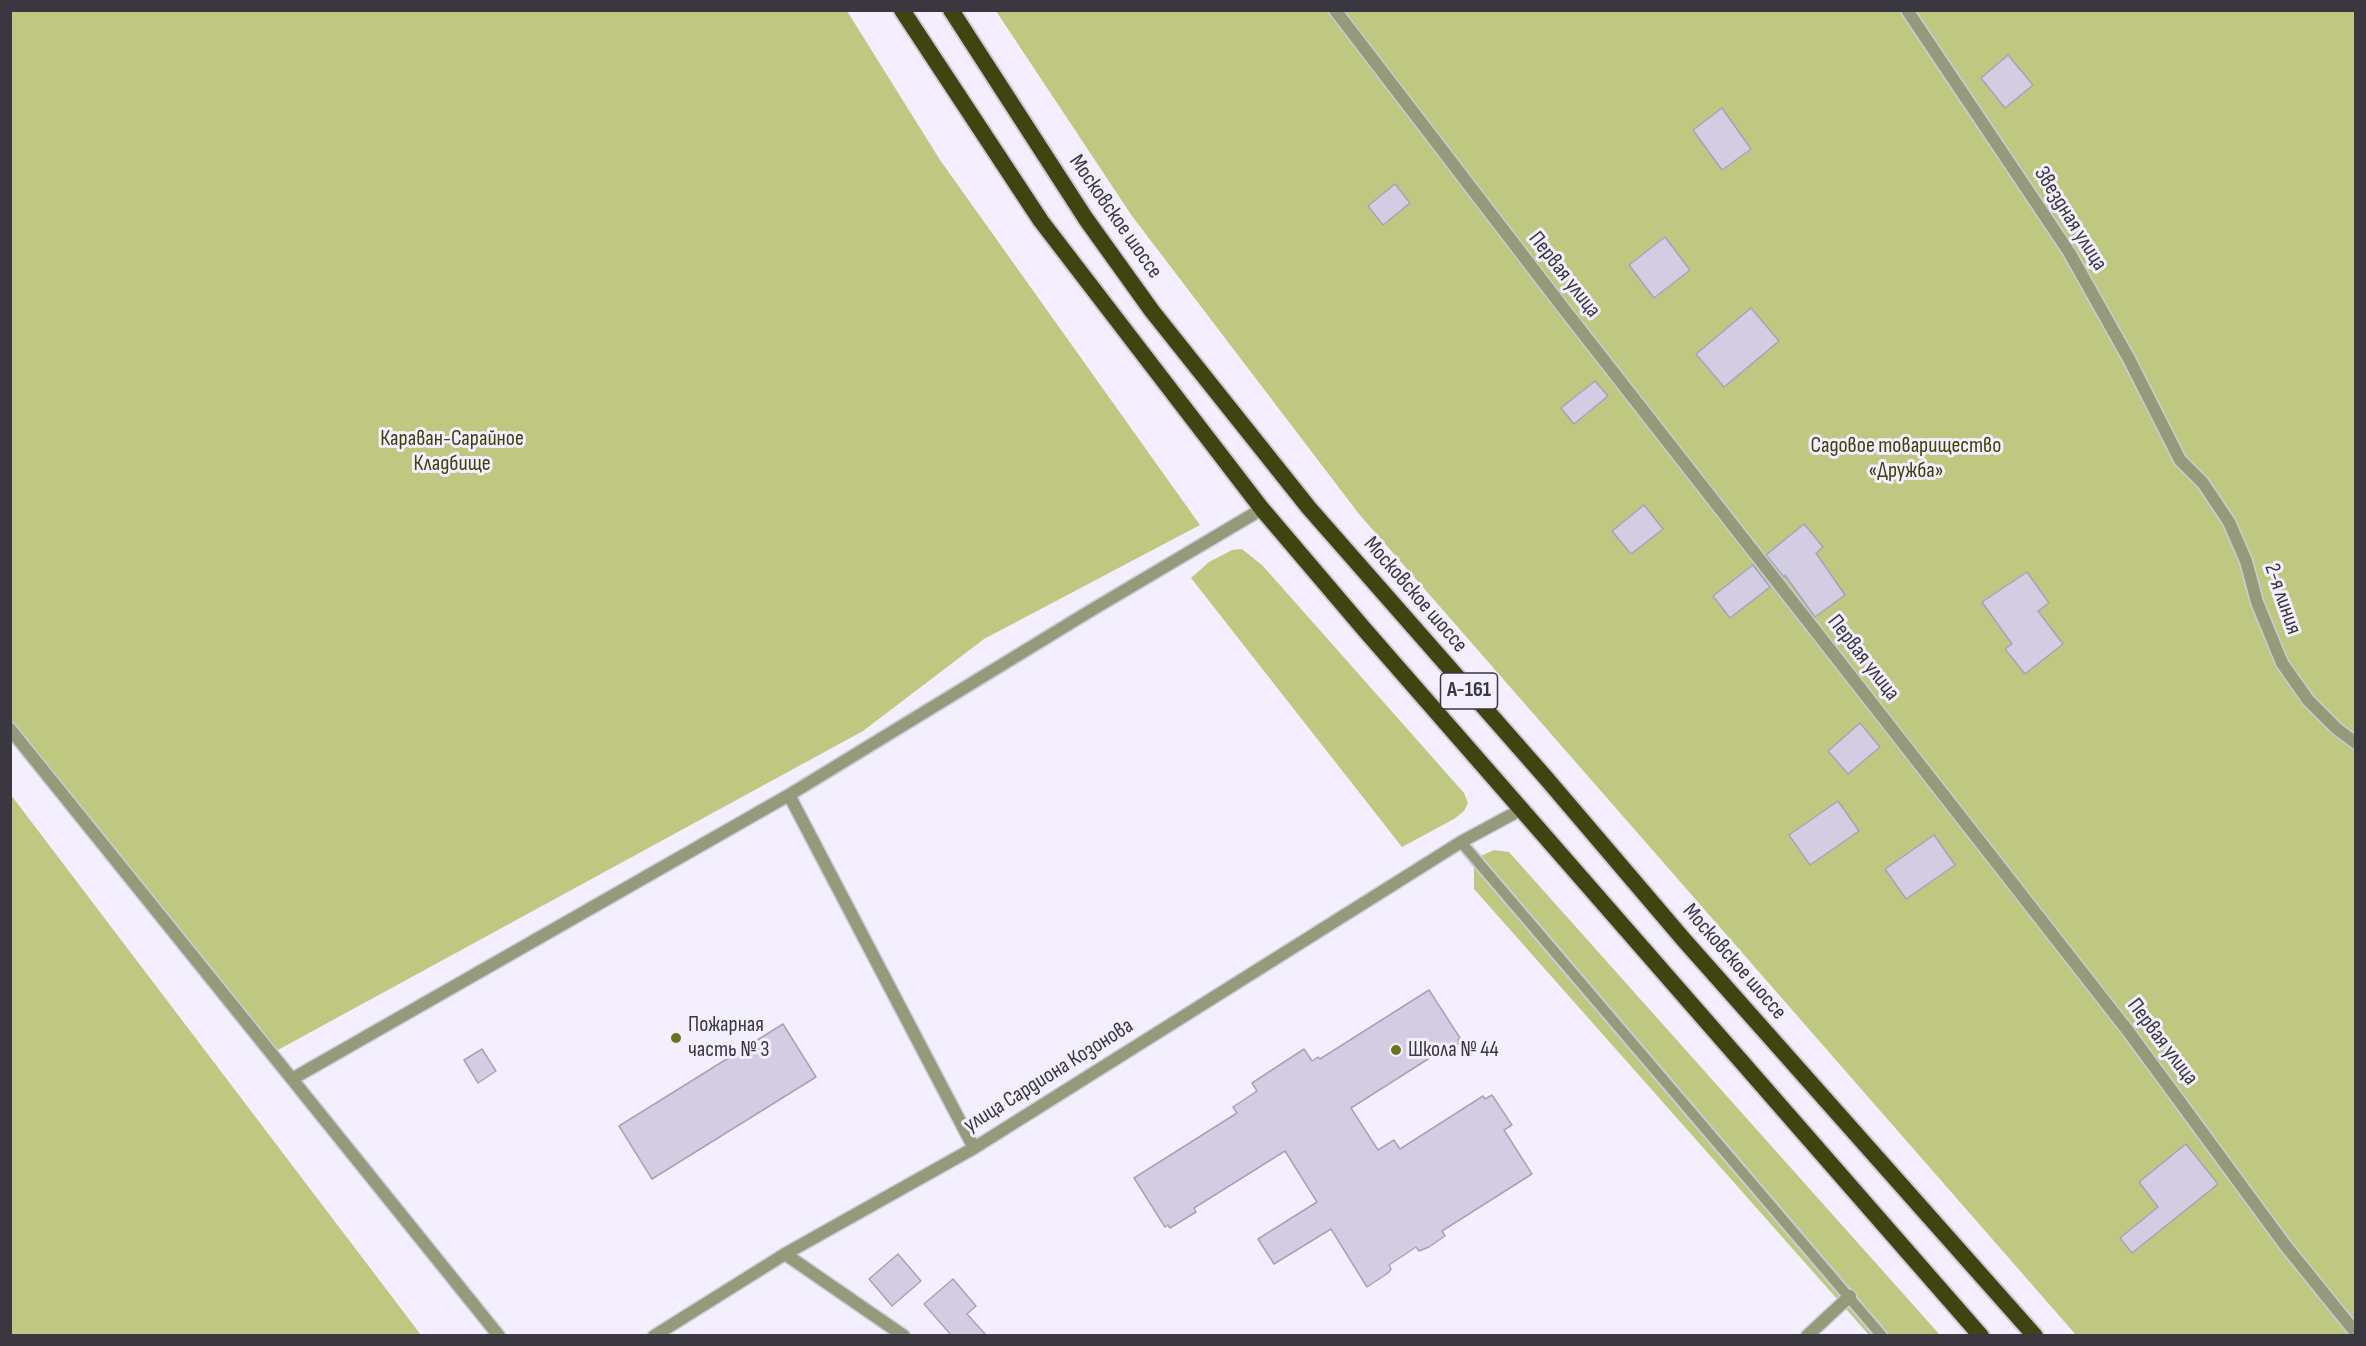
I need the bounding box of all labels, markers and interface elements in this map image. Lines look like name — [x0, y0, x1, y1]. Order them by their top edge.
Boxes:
street label: Московское шоссе — [1063, 150, 1167, 284]
street label: Звездная улица — [2028, 162, 2112, 276]
street label: Первая улица — [1522, 227, 1606, 323]
park label: Караван-Сарайное Кладбище — [380, 426, 524, 478]
park label: Садовое товарищество «Дружба» — [1811, 433, 2001, 484]
street label: Московское шоссе — [1357, 532, 1473, 658]
street label: 2-я линия — [2258, 560, 2306, 638]
street label: Первая улица — [1821, 610, 1905, 706]
road number: А-161 — [1440, 673, 1498, 709]
street label: Московское шоссе — [1676, 899, 1792, 1025]
street label: Первая улица — [2121, 993, 2203, 1091]
place label: Пожарная часть № 3 — [688, 1012, 770, 1064]
street label: улица Сардиона Козонова — [959, 1013, 1139, 1139]
marker: Пожарная часть № 3 — [669, 1031, 683, 1045]
place label: Школа № 44 — [1408, 1037, 1499, 1063]
marker: Школа № 44 — [1389, 1043, 1403, 1057]

